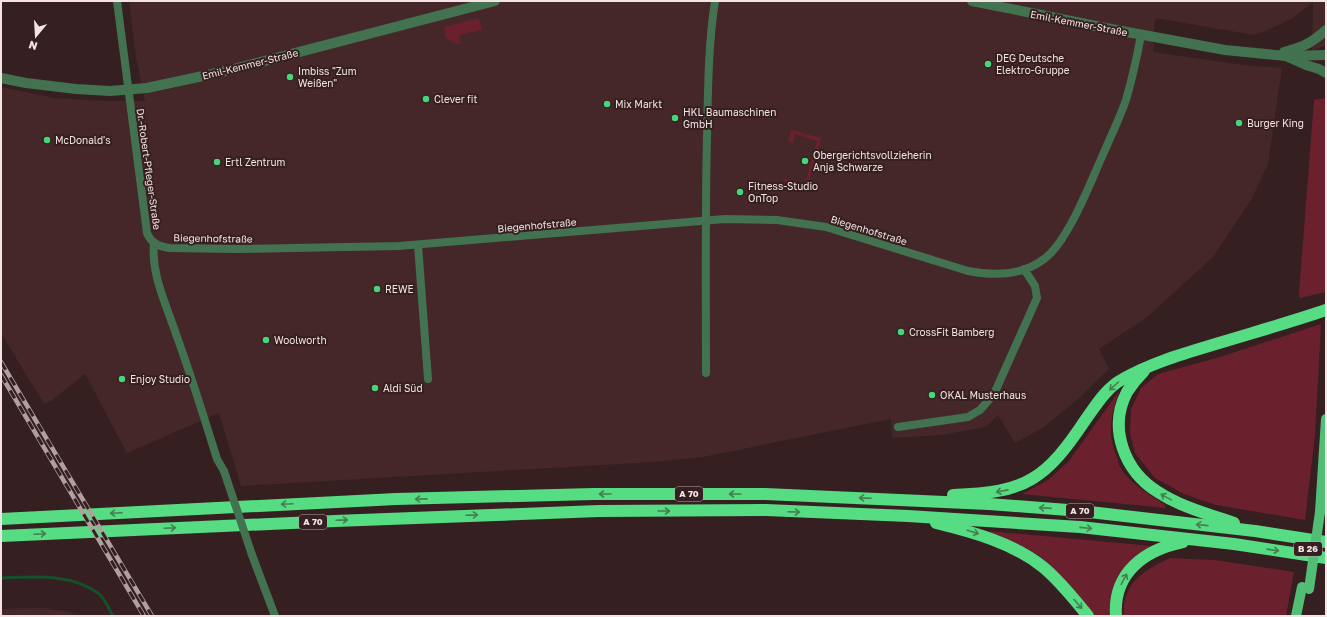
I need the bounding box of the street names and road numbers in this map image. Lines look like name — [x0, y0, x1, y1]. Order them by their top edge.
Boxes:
street label: Emil-Kemmer-Straße — [1029, 8, 1129, 38]
street label: Emil-Kemmer-Straße — [201, 46, 299, 82]
street label: Dr.-Robert-Pfleger-Straße — [135, 108, 163, 231]
street label: Biegenhofstraße — [829, 213, 909, 247]
street label: Biegenhofstraße — [497, 216, 577, 234]
street label: Biegenhofstraße — [173, 231, 253, 245]
road number: A 70 — [675, 487, 703, 501]
road number: A 70 — [1066, 504, 1094, 518]
road number: A 70 — [299, 515, 327, 529]
road number: B 26 — [1294, 542, 1322, 556]

